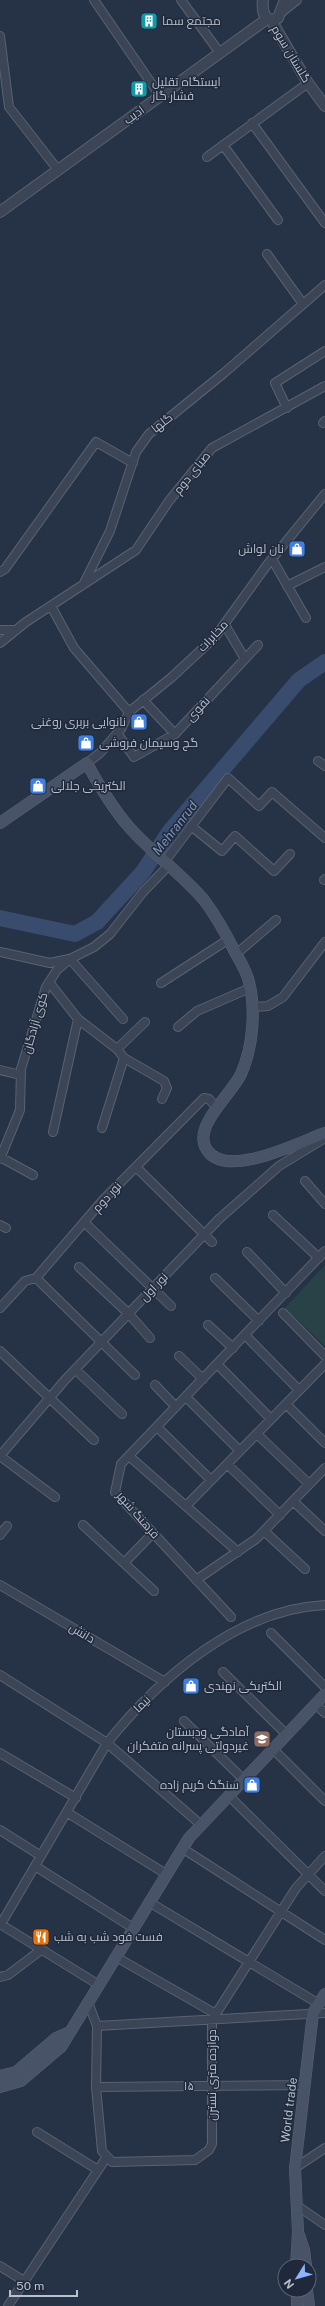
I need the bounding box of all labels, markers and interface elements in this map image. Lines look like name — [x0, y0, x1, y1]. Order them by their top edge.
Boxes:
building icon: مجتمع سما — [139, 11, 159, 31]
place label: مجتمع سما — [162, 14, 221, 29]
street label: گلستان سوم — [268, 23, 314, 86]
place label: ایستگاه تقلیل فشار گاز — [151, 75, 221, 103]
building icon: ایستگاه تقلیل فشار گاز — [129, 79, 149, 99]
street label: ادیب — [121, 103, 147, 127]
street label: گلها — [149, 410, 175, 436]
street label: صبای دوم — [171, 449, 214, 498]
shop icon: نان لواش — [287, 539, 307, 559]
place label: نان لواش — [238, 542, 284, 556]
street label: مخابرات — [195, 617, 231, 655]
street label: نقوی — [183, 694, 213, 724]
shop icon: نانوایی بربری روغنی — [129, 712, 149, 732]
place label: نانوایی بربری روغنی — [31, 715, 126, 729]
shop icon: گچ وسیمان فروشی — [76, 733, 96, 753]
place label: گچ وسیمان فروشی — [99, 736, 198, 751]
shop icon: الکتریکی جلالی — [28, 776, 48, 796]
place label: الکتریکی جلالی — [51, 779, 126, 793]
water label: Mehranrud — [149, 798, 201, 858]
street label: کوی آزادگان — [20, 991, 50, 1055]
street label: نور دوم — [90, 1179, 125, 1216]
street label: نور اول — [137, 1270, 171, 1304]
street label: فرهنگ شهر — [113, 1488, 162, 1542]
street label: دانش — [67, 1620, 97, 1646]
shop icon: الکتریکی نهندی — [181, 1676, 201, 1696]
place label: الکتریکی نهندی — [204, 1679, 282, 1693]
street label: نیما — [131, 1693, 153, 1715]
place label: آمادگی ودبستان غیردولتی پسرانه متفکران — [127, 1725, 250, 1755]
school or university icon: آمادگی ودبستان غیردولتی پسرانه متفکران — [252, 1729, 272, 1749]
shop icon: سنگک کریم زاده — [242, 1775, 262, 1795]
place label: سنگک کریم زاده — [160, 1778, 239, 1793]
restaurant icon: فست فود شب به شب — [31, 1927, 51, 1947]
place label: فست فود شب به شب — [54, 1930, 163, 1944]
street label: دوازده متری نسترن — [205, 2029, 219, 2121]
street label: World trade — [278, 2076, 300, 2143]
street label: ۱۵ — [184, 2079, 194, 2093]
north arrow — [277, 2258, 317, 2298]
scale bar — [10, 2272, 77, 2298]
text: N — [282, 2277, 296, 2291]
text: 50 m — [16, 2279, 44, 2293]

